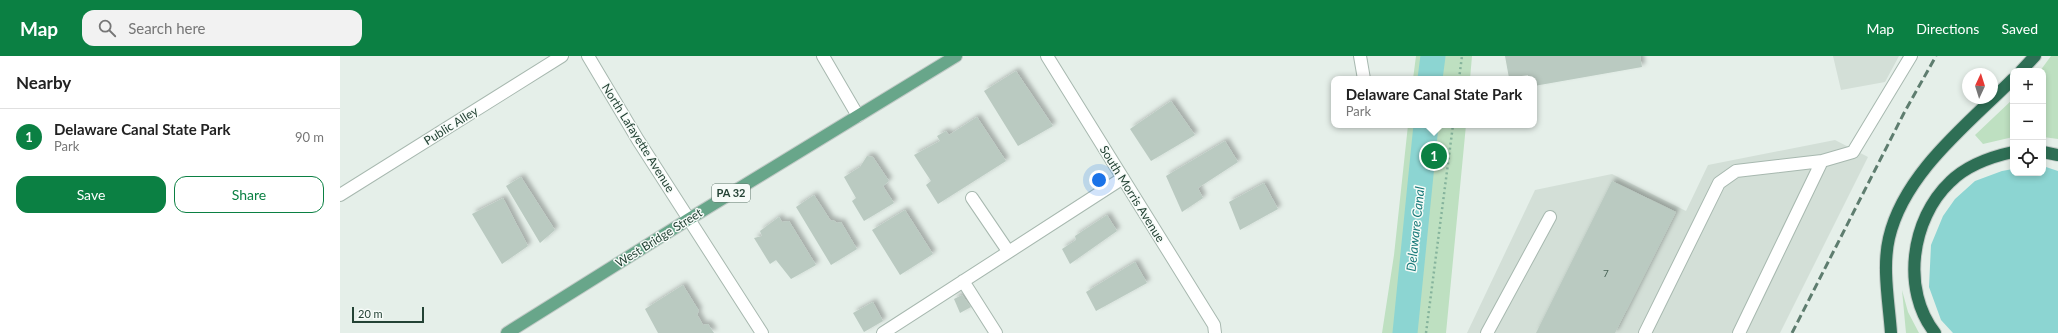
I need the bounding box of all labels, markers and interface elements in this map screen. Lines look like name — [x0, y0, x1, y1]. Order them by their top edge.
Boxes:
search box — [82, 10, 362, 46]
text: Map — [20, 17, 58, 40]
icon: search — [96, 17, 118, 39]
text: Search here — [128, 19, 206, 37]
text: Map — [1867, 20, 1894, 37]
text: Directions — [1916, 20, 1979, 37]
text: Saved — [2001, 20, 2038, 37]
north arrow — [1962, 68, 1998, 104]
map controls — [2010, 68, 2046, 176]
button: + — [2010, 68, 2046, 104]
text: Nearby — [16, 72, 71, 93]
popup — [1331, 76, 1537, 128]
street label: North Lafayette Avenue — [599, 81, 678, 195]
text: Delaware Canal State Park — [1346, 85, 1522, 103]
street label: Public Alley — [421, 103, 481, 148]
text: Park — [1346, 103, 1371, 119]
button: − — [2010, 104, 2046, 140]
text: Delaware Canal State Park — [54, 120, 231, 138]
text: 1 — [25, 129, 33, 145]
text: 90 m — [295, 129, 324, 145]
text: Park — [54, 138, 79, 154]
button: locate — [2010, 140, 2046, 176]
pin: 1 — [1421, 141, 1447, 171]
street label: South Morris Avenue — [1097, 143, 1168, 245]
your location — [1089, 170, 1109, 190]
button: Save — [16, 176, 166, 213]
button: Share — [174, 176, 324, 213]
road number: PA 32 — [712, 184, 750, 202]
water label: Delaware Canal — [1403, 186, 1427, 272]
street label: West Bridge Street — [613, 205, 705, 270]
house number: 7 — [1603, 267, 1609, 279]
scale bar — [352, 305, 424, 324]
text: 20 m — [358, 307, 383, 320]

